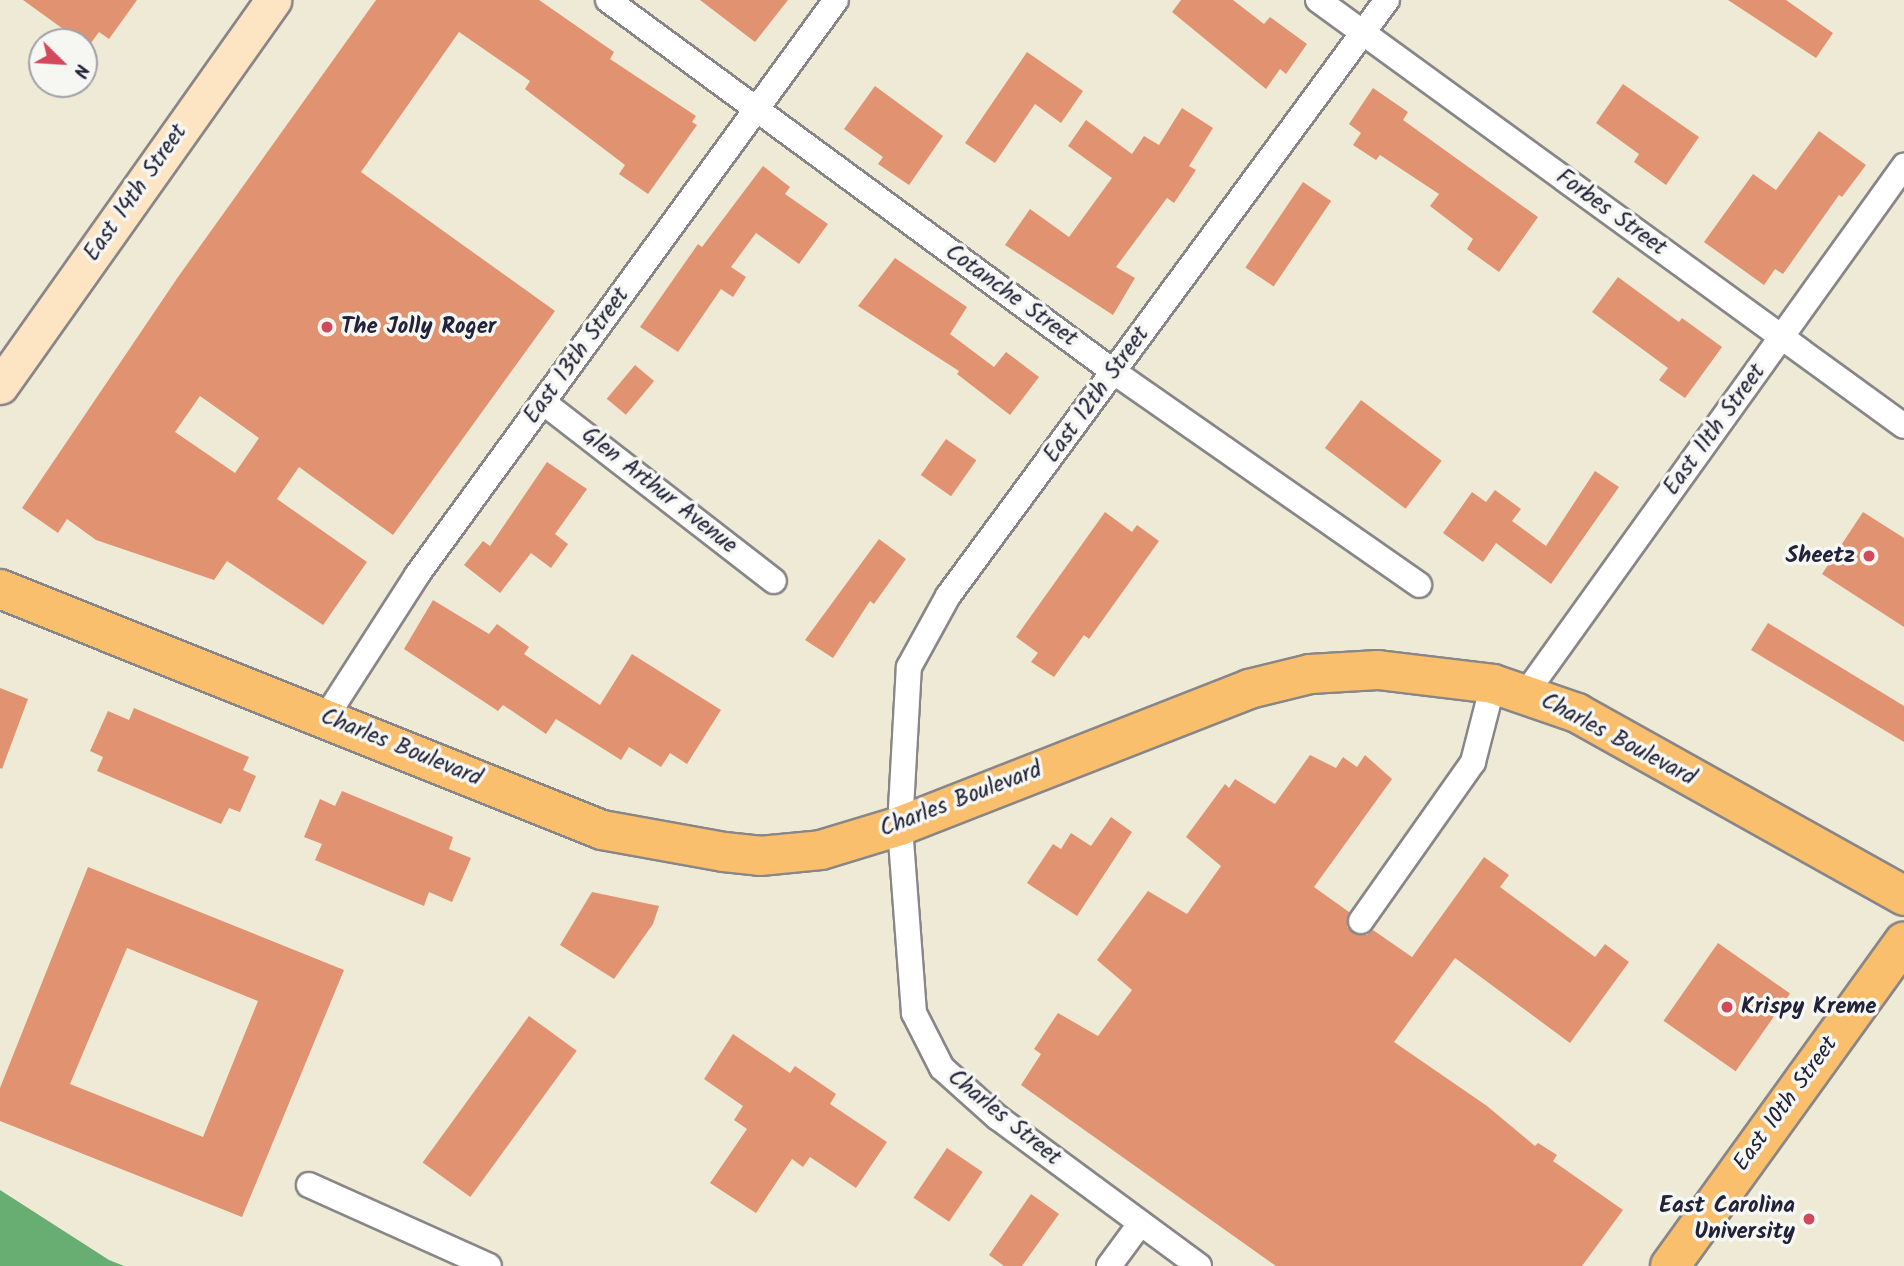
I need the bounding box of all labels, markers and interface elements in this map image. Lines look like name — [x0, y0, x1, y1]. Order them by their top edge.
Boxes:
north arrow — [28, 28, 98, 98]
text: N — [64, 59, 97, 82]
street label: East 14th Street — [79, 119, 193, 267]
street label: Forbes Street — [1550, 164, 1672, 262]
street label: Cotanche Street — [940, 239, 1082, 353]
street label: East 13th Street — [518, 283, 636, 429]
place label: The Jolly Roger — [341, 313, 496, 341]
marker: The Jolly Roger — [319, 319, 335, 335]
street label: East 12th Street — [1038, 322, 1156, 468]
street label: East 11th Street — [1658, 359, 1772, 501]
street label: Glen Arthur Avenue — [576, 422, 742, 560]
place label: Sheetz — [1785, 542, 1855, 570]
marker: Sheetz — [1861, 548, 1877, 564]
street label: Charles Boulevard — [1536, 688, 1700, 792]
street label: Charles Boulevard — [316, 703, 486, 793]
street label: Charles Boulevard — [876, 756, 1046, 844]
place label: Krispy Kreme — [1741, 993, 1877, 1021]
marker: Krispy Kreme — [1719, 999, 1735, 1015]
street label: East 10th Street — [1728, 1031, 1844, 1177]
street label: Charles Street — [942, 1064, 1066, 1172]
place label: East Carolina University — [1659, 1192, 1795, 1246]
marker: East Carolina University — [1801, 1211, 1817, 1227]

